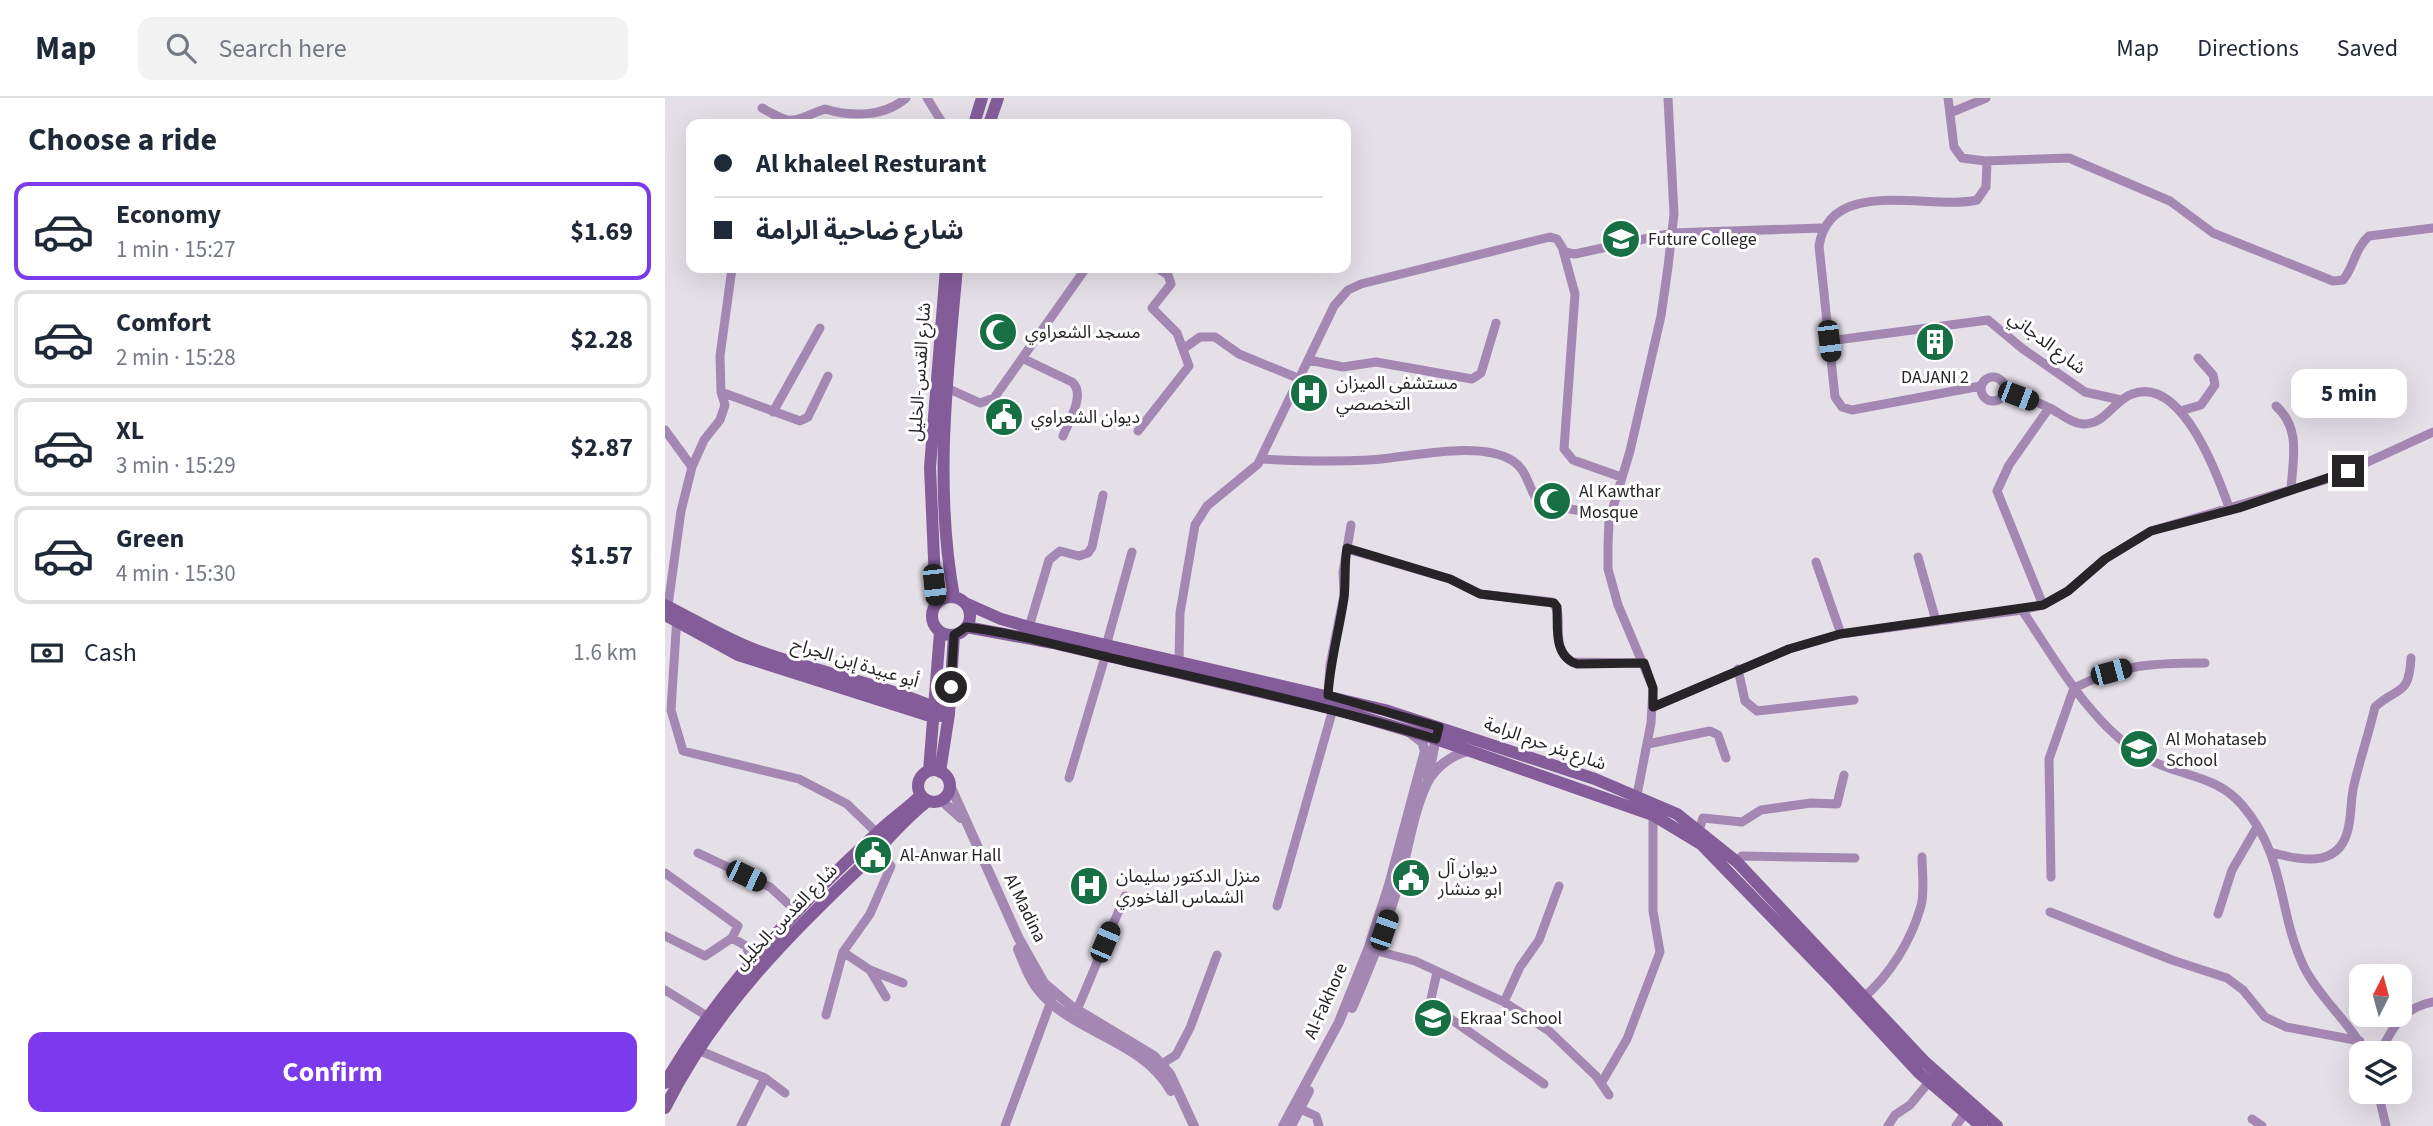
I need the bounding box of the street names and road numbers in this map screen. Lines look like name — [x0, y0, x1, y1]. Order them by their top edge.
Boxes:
street label: شارع القدس-الخليل — [903, 302, 938, 442]
street label: شارع الدجاني — [2002, 306, 2091, 381]
street label: أبو عبيدة إبن الجراح — [788, 632, 922, 694]
street label: شارع بئر حرم الرامة — [1480, 711, 1610, 778]
street label: شارع القدس-الخليل — [729, 858, 844, 976]
street label: Al Madina — [998, 870, 1052, 946]
street label: Al-Fakhore — [1298, 959, 1354, 1043]

